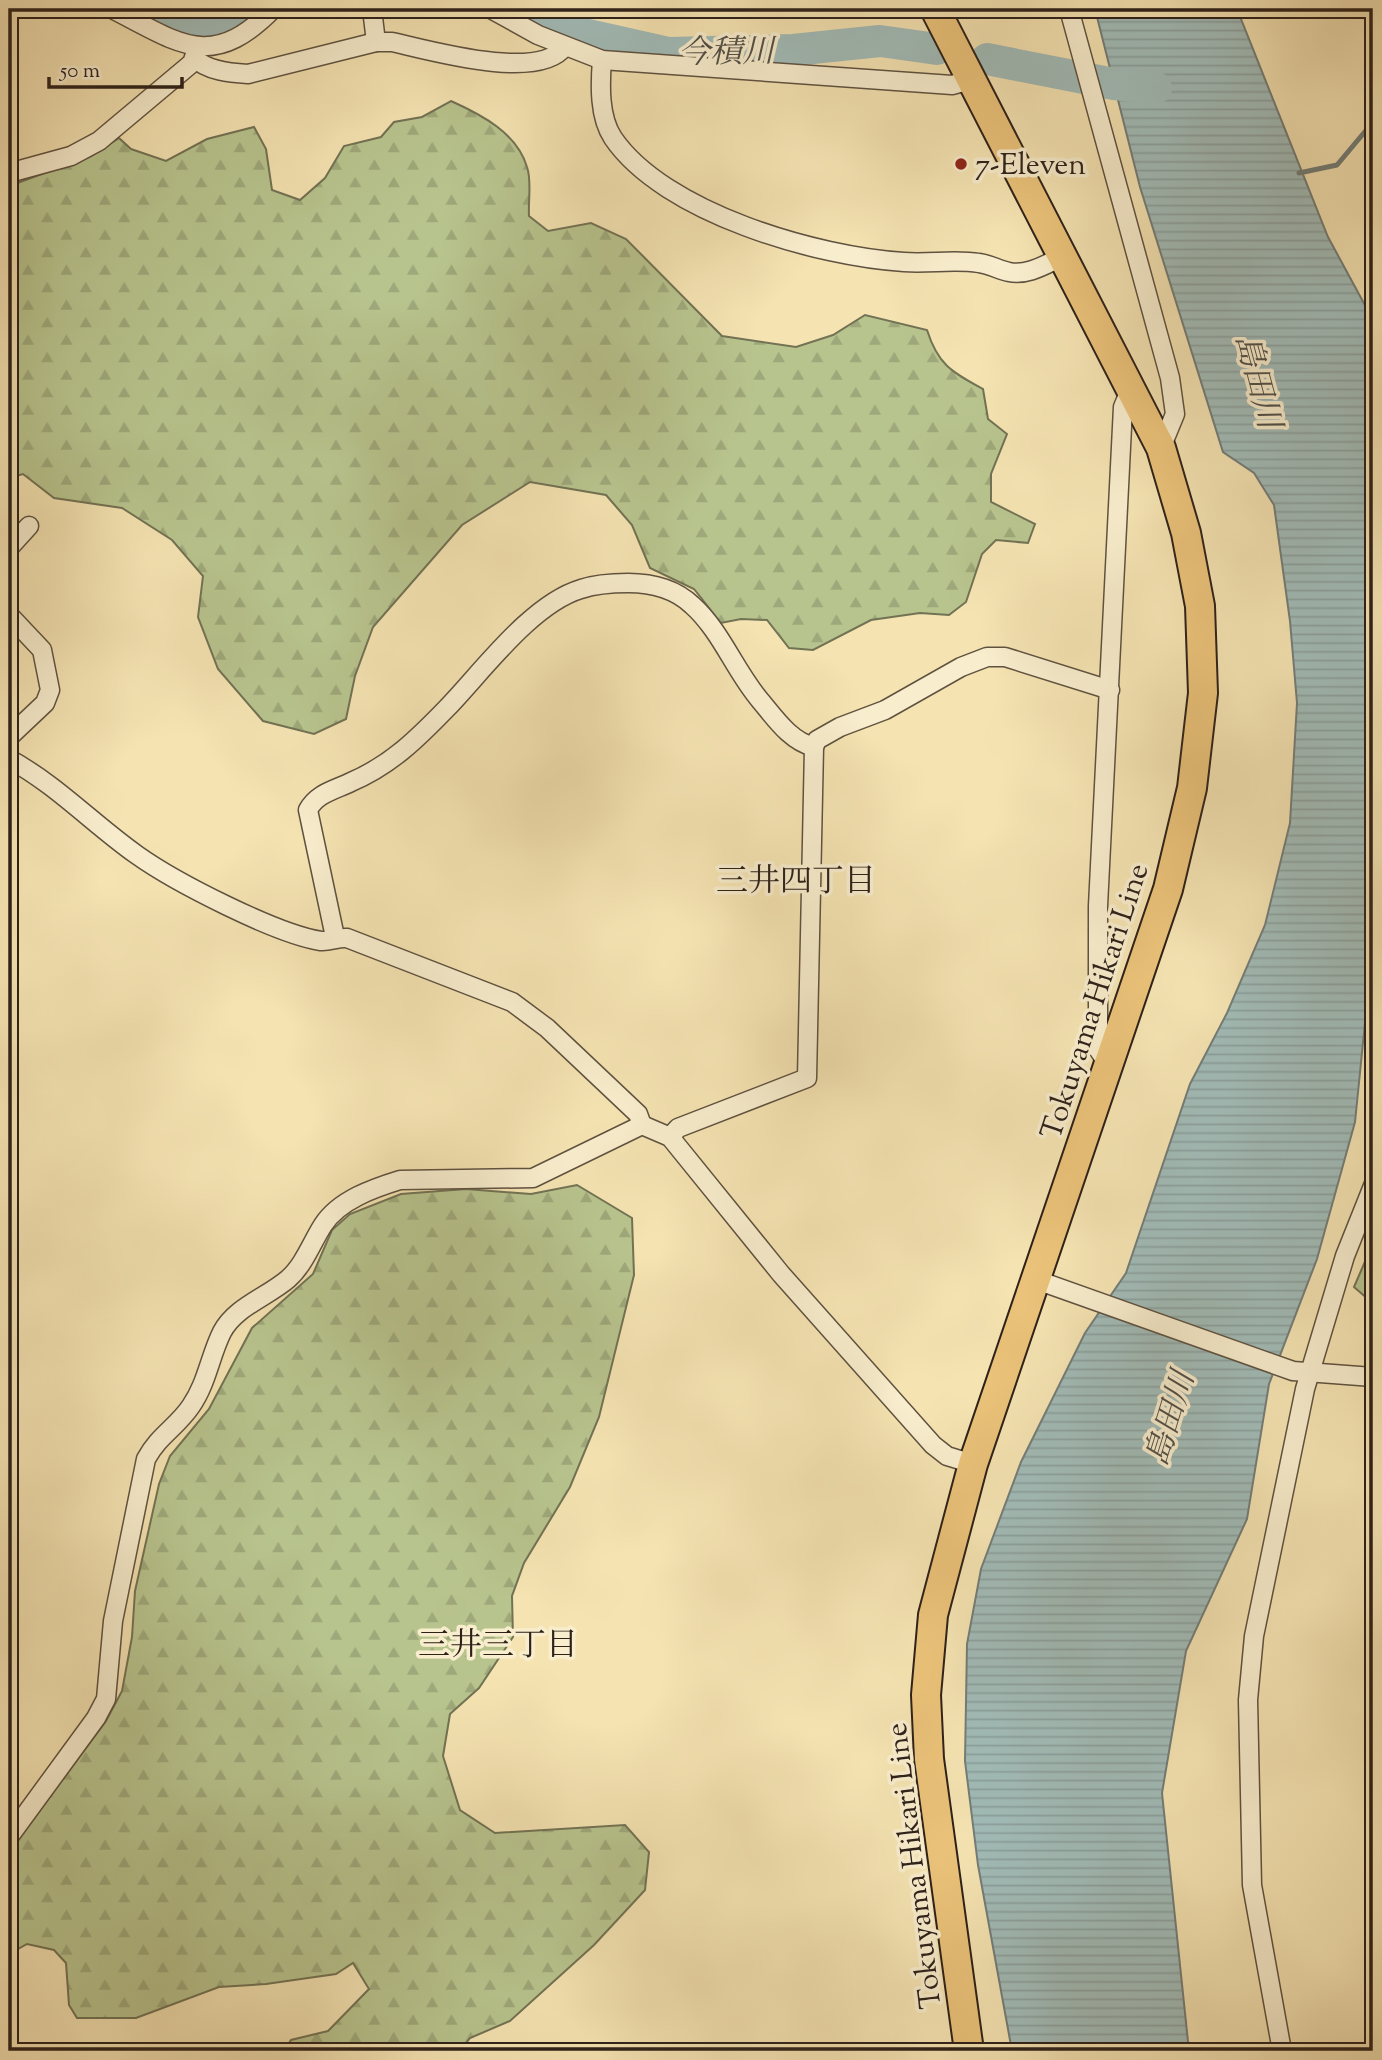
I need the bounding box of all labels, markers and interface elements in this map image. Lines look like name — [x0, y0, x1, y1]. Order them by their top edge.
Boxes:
water label: 今積川 — [678, 30, 777, 78]
scale bar — [49, 46, 182, 90]
text: 50 m — [59, 57, 100, 87]
place label: 7-Eleven — [975, 145, 1086, 188]
marker: 7-Eleven — [953, 156, 969, 172]
water label: 島田川 — [1221, 329, 1292, 437]
street label: Tokuyama Hikari Line — [1031, 858, 1161, 1145]
district label: 三井四丁目 — [716, 860, 876, 906]
water label: 島田川 — [1136, 1363, 1209, 1472]
district label: 三井三丁目 — [418, 1624, 578, 1670]
street label: Tokuyama Hikari Line — [877, 1720, 954, 2011]

